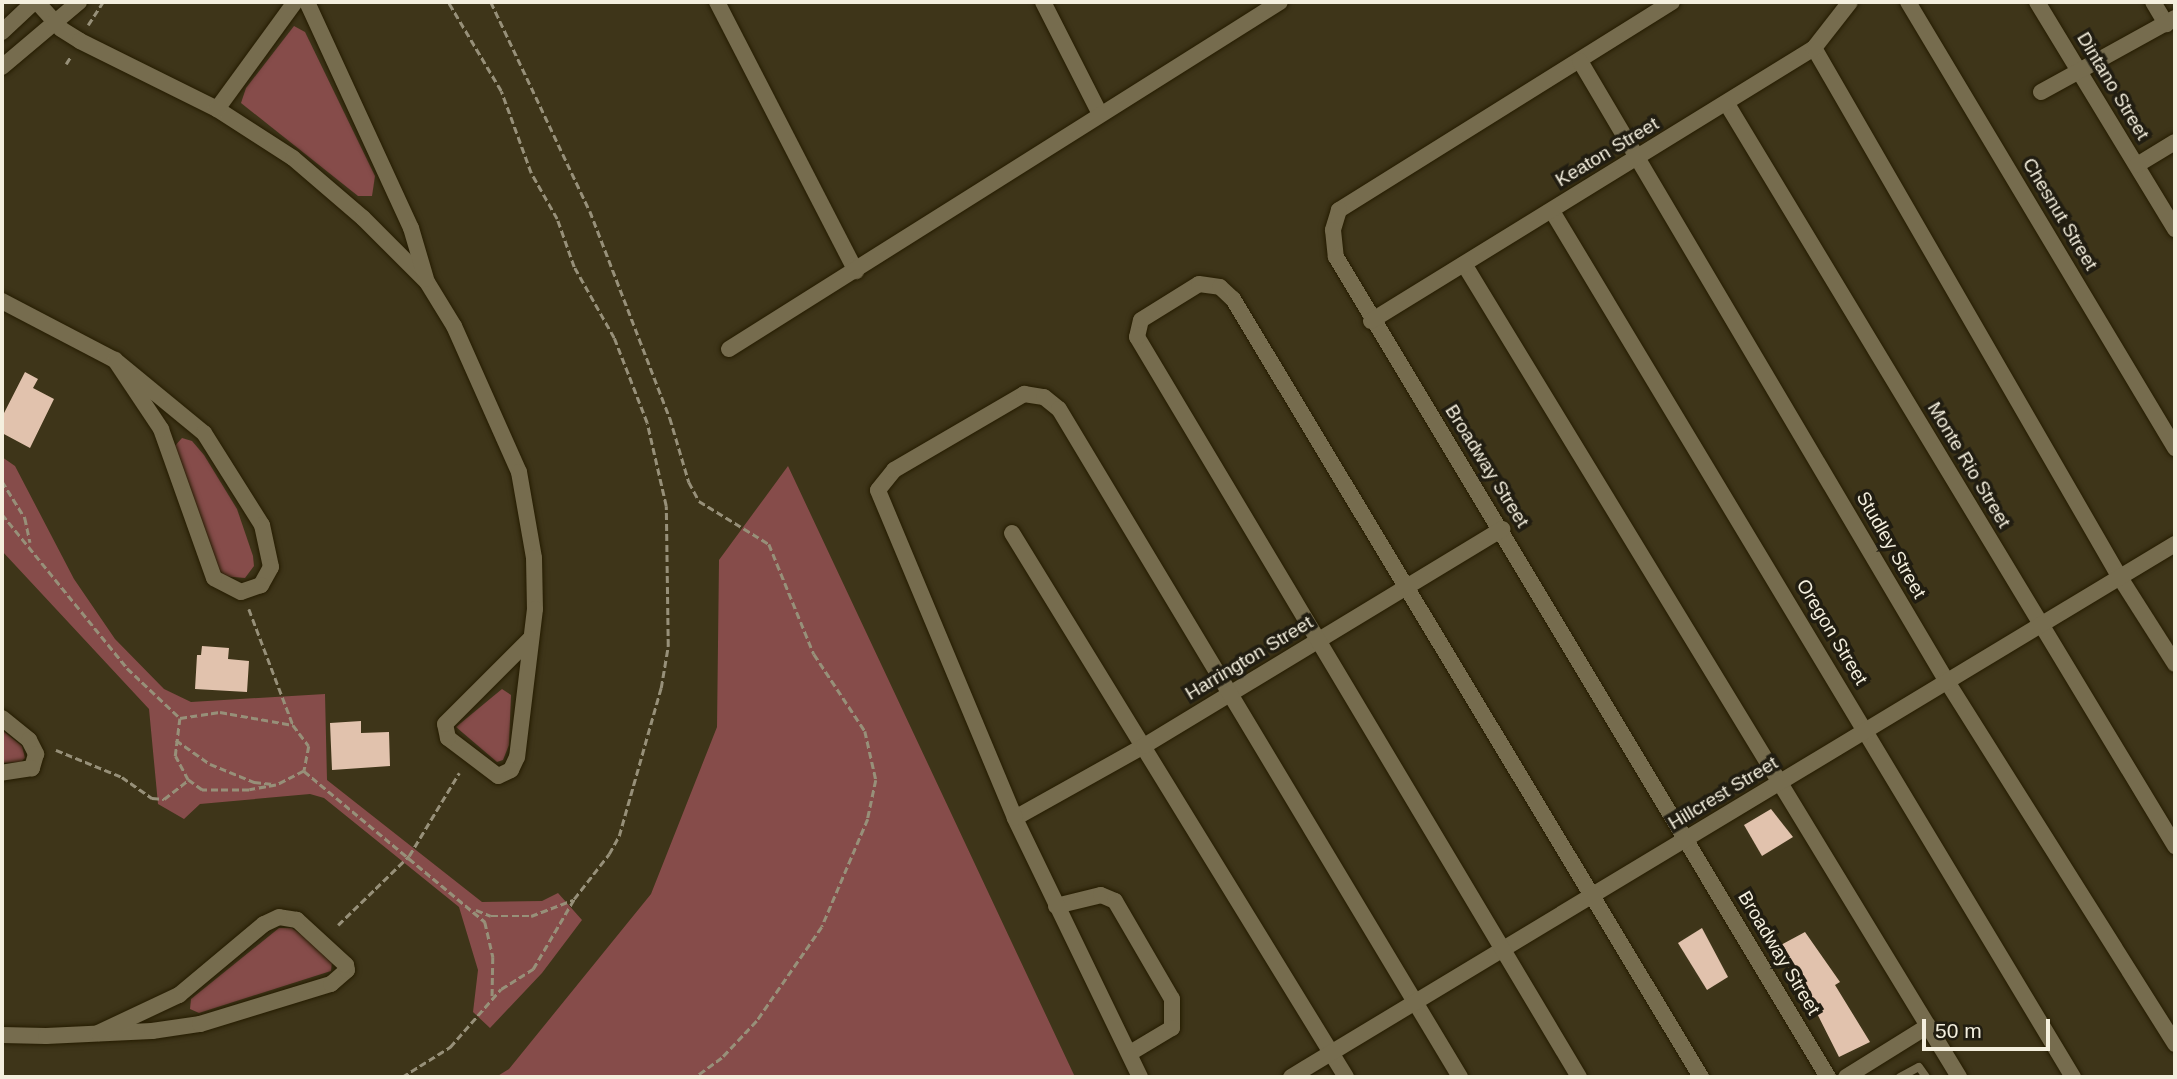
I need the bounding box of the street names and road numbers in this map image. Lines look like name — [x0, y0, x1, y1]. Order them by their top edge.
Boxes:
street label: Dintano Street — [2072, 28, 2154, 144]
street label: Keaton Street — [1551, 112, 1663, 192]
street label: Chesnut Street — [2018, 154, 2102, 274]
street label: Monte Rio Street — [1923, 398, 2015, 532]
street label: Broadway Street — [1440, 400, 1534, 532]
street label: Studley Street — [1851, 488, 1931, 602]
street label: Oregon Street — [1791, 575, 1873, 689]
street label: Harrington Street — [1181, 611, 1317, 705]
street label: Hillcrest Street — [1664, 751, 1782, 835]
street label: Broadway Street — [1733, 887, 1825, 1019]

